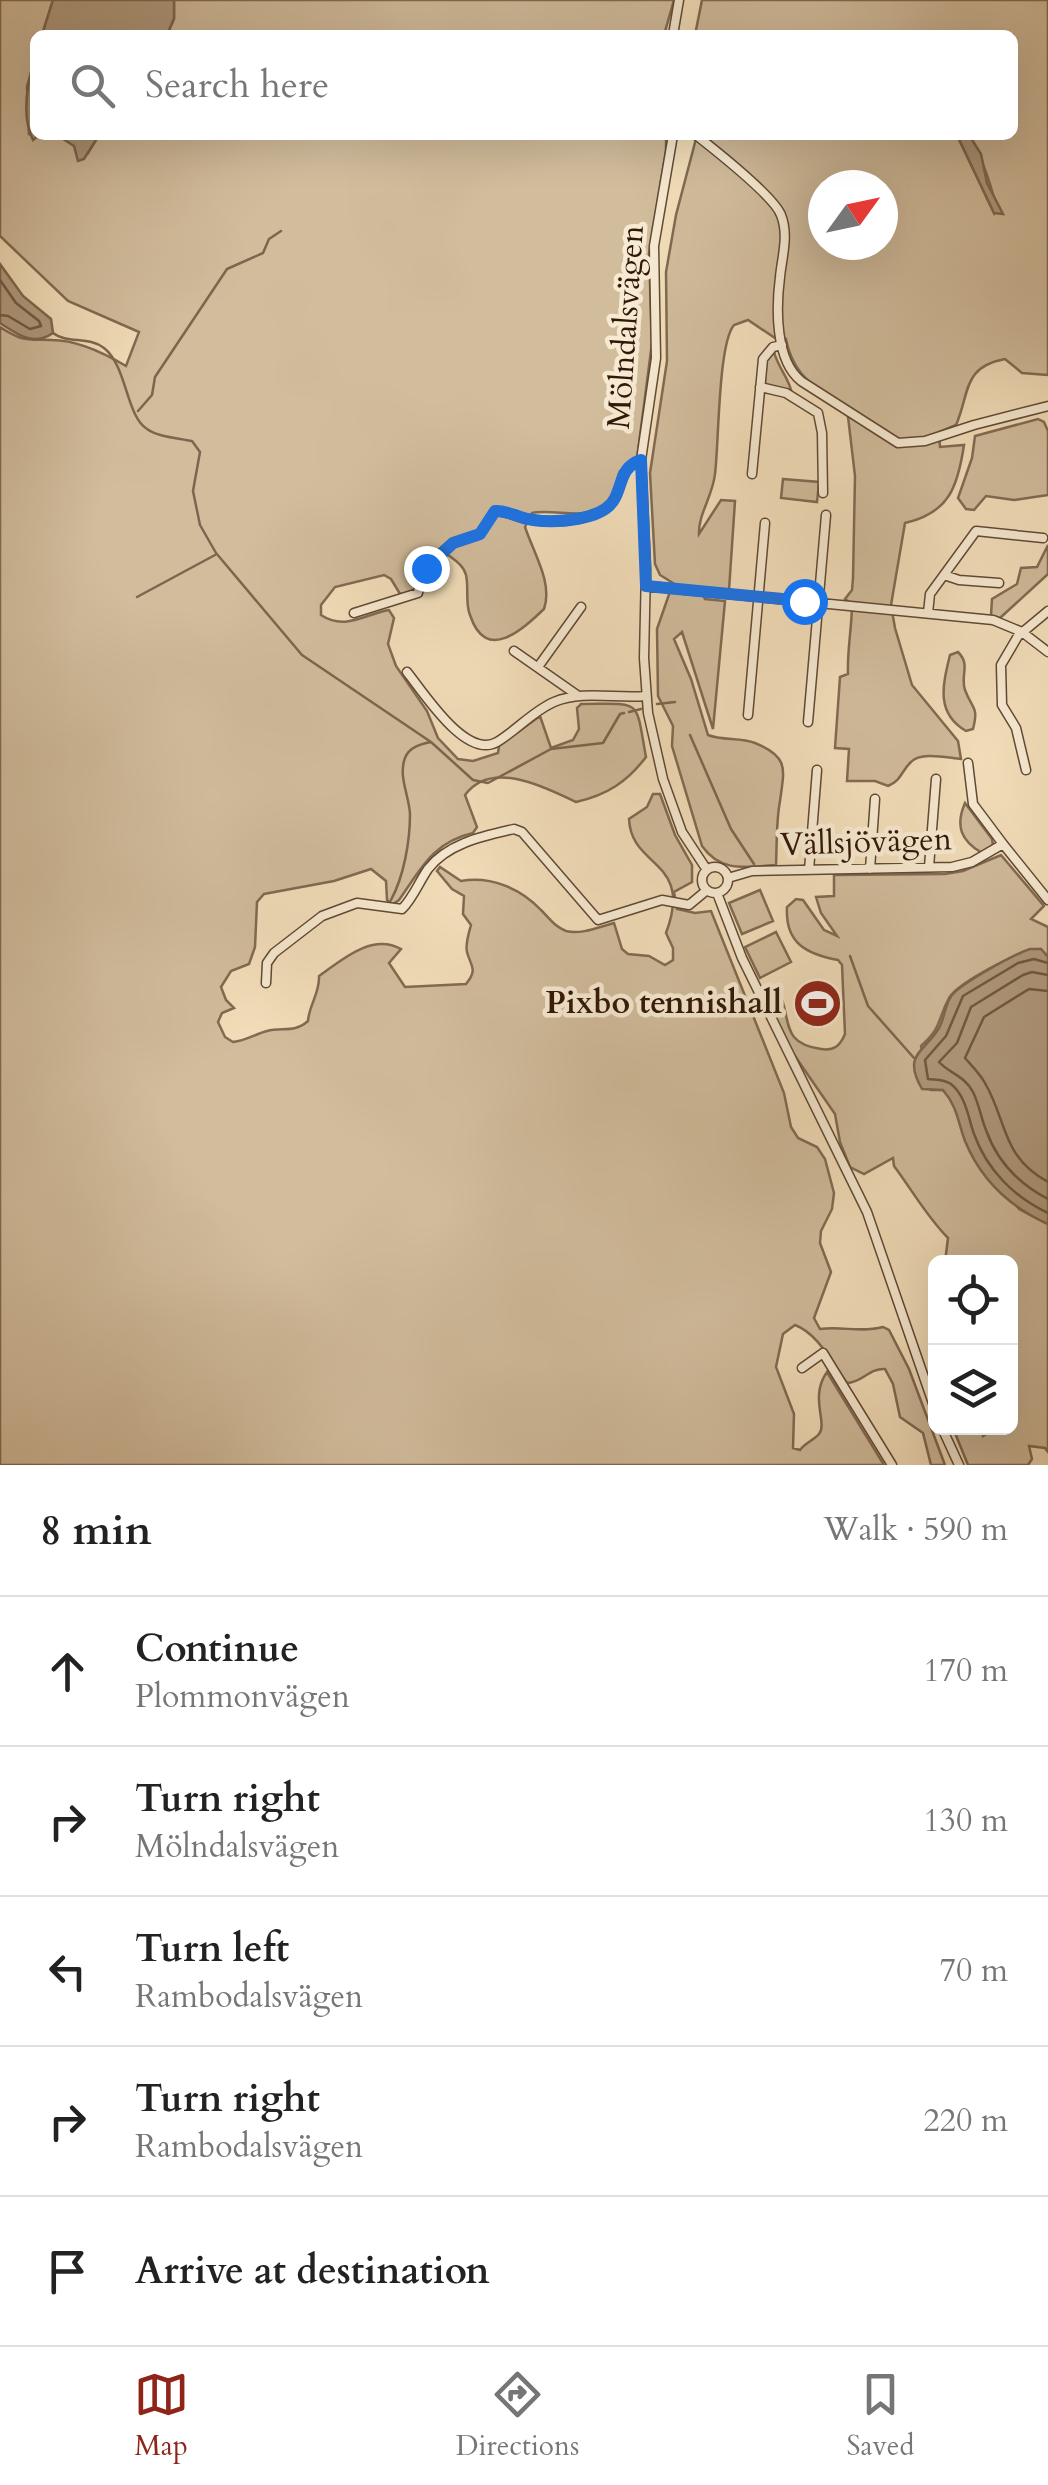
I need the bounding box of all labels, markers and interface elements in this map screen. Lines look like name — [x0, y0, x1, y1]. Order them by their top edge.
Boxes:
search box — [30, 30, 1018, 140]
icon: search — [65, 58, 120, 113]
text: Search here — [145, 59, 329, 111]
north arrow — [808, 170, 898, 260]
street label: Mölndalsvägen — [597, 224, 655, 430]
route end — [404, 546, 450, 592]
route start — [782, 579, 828, 625]
street label: Vällsjövägen — [779, 817, 953, 867]
sports icon: Pixbo tennishall — [791, 977, 843, 1029]
place label: Pixbo tennishall — [545, 981, 782, 1025]
map controls — [928, 1255, 1018, 1435]
button: locate — [928, 1255, 1018, 1345]
button: layers — [928, 1345, 1018, 1435]
text: 8 min — [40, 1502, 152, 1559]
text: Walk · 590 m — [823, 1508, 1008, 1552]
text: Continue — [135, 1623, 299, 1675]
icon: ahead — [40, 1644, 95, 1699]
text: 170 m — [923, 1649, 1008, 1693]
text: Plommonvägen — [135, 1675, 350, 1719]
text: Turn right — [135, 1773, 320, 1825]
icon: right — [40, 1794, 95, 1849]
text: 130 m — [923, 1799, 1008, 1843]
text: Mölndalsvägen — [135, 1825, 339, 1869]
text: Turn left — [135, 1923, 289, 1975]
icon: left — [40, 1944, 95, 1999]
text: 70 m — [940, 1949, 1008, 1993]
text: Rambodalsvägen — [135, 1975, 363, 2019]
text: Turn right — [135, 2073, 320, 2125]
icon: right — [40, 2094, 95, 2149]
text: 220 m — [923, 2099, 1008, 2143]
text: Rambodalsvägen — [135, 2125, 363, 2169]
icon: arrive — [40, 2244, 95, 2299]
text: Arrive at destination — [135, 2245, 490, 2297]
tab: Map — [134, 2367, 189, 2465]
tab: Directions — [456, 2367, 579, 2465]
tab: Saved — [846, 2367, 914, 2465]

